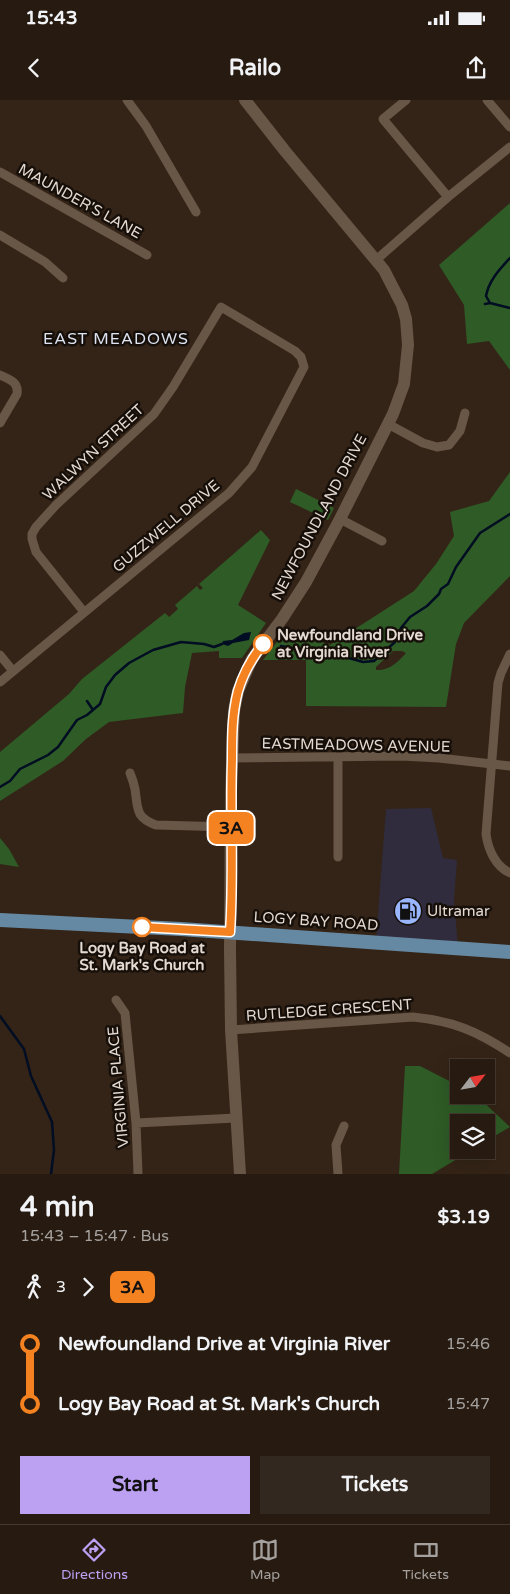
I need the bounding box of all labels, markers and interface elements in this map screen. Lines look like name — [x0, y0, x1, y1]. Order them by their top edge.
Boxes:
text: 15:43 — [25, 7, 78, 29]
icon: back — [20, 54, 48, 82]
icon: share — [462, 54, 490, 82]
text: Railo — [229, 55, 281, 81]
street label: MAUNDER'S LANE — [15, 160, 145, 242]
district label: EAST MEADOWS — [43, 329, 189, 349]
street label: WALWYN STREET — [39, 400, 147, 504]
street label: NEWFOUNDLAND DRIVE — [268, 431, 370, 603]
street label: GUZZWELL DRIVE — [109, 476, 223, 576]
place label: Newfoundland Drive at Virginia River — [277, 626, 423, 662]
marker: Newfoundland Drive at Virginia River — [253, 634, 273, 654]
street label: EASTMEADOWS AVENUE — [261, 734, 451, 756]
line badge: 3A — [208, 812, 254, 844]
text: 3A — [219, 817, 243, 839]
fuel station icon: Ultramar — [393, 896, 423, 926]
place label: Ultramar — [427, 902, 490, 920]
street label: LOGY BAY ROAD — [253, 908, 379, 934]
marker: Logy Bay Road at St. Mark's Church — [132, 917, 152, 937]
place label: Logy Bay Road at St. Mark's Church — [79, 939, 205, 974]
street label: RUTLEDGE CRESCENT — [245, 995, 413, 1025]
street label: VIRGINIA PLACE — [104, 1026, 132, 1148]
north arrow — [450, 1059, 495, 1104]
map controls — [450, 1059, 495, 1159]
button: layers — [450, 1114, 495, 1159]
text: 4 min — [20, 1190, 95, 1224]
text: $3.19 — [438, 1206, 490, 1228]
text: 15:43 – 15:47 · Bus — [20, 1226, 169, 1246]
icon: walk — [20, 1273, 48, 1301]
icon: forward — [74, 1273, 102, 1301]
text: 3A — [120, 1276, 145, 1298]
text: 3 — [56, 1277, 66, 1297]
text: Newfoundland Drive at Virginia River — [58, 1333, 390, 1355]
text: 15:46 — [446, 1334, 490, 1354]
text: Logy Bay Road at St. Mark's Church — [58, 1393, 380, 1415]
text: 15:47 — [446, 1394, 490, 1414]
button: Start — [20, 1456, 250, 1514]
button: Tickets — [260, 1456, 490, 1514]
tab: Directions — [61, 1536, 128, 1583]
tab: Map — [250, 1536, 280, 1583]
tab: Tickets — [402, 1536, 449, 1583]

